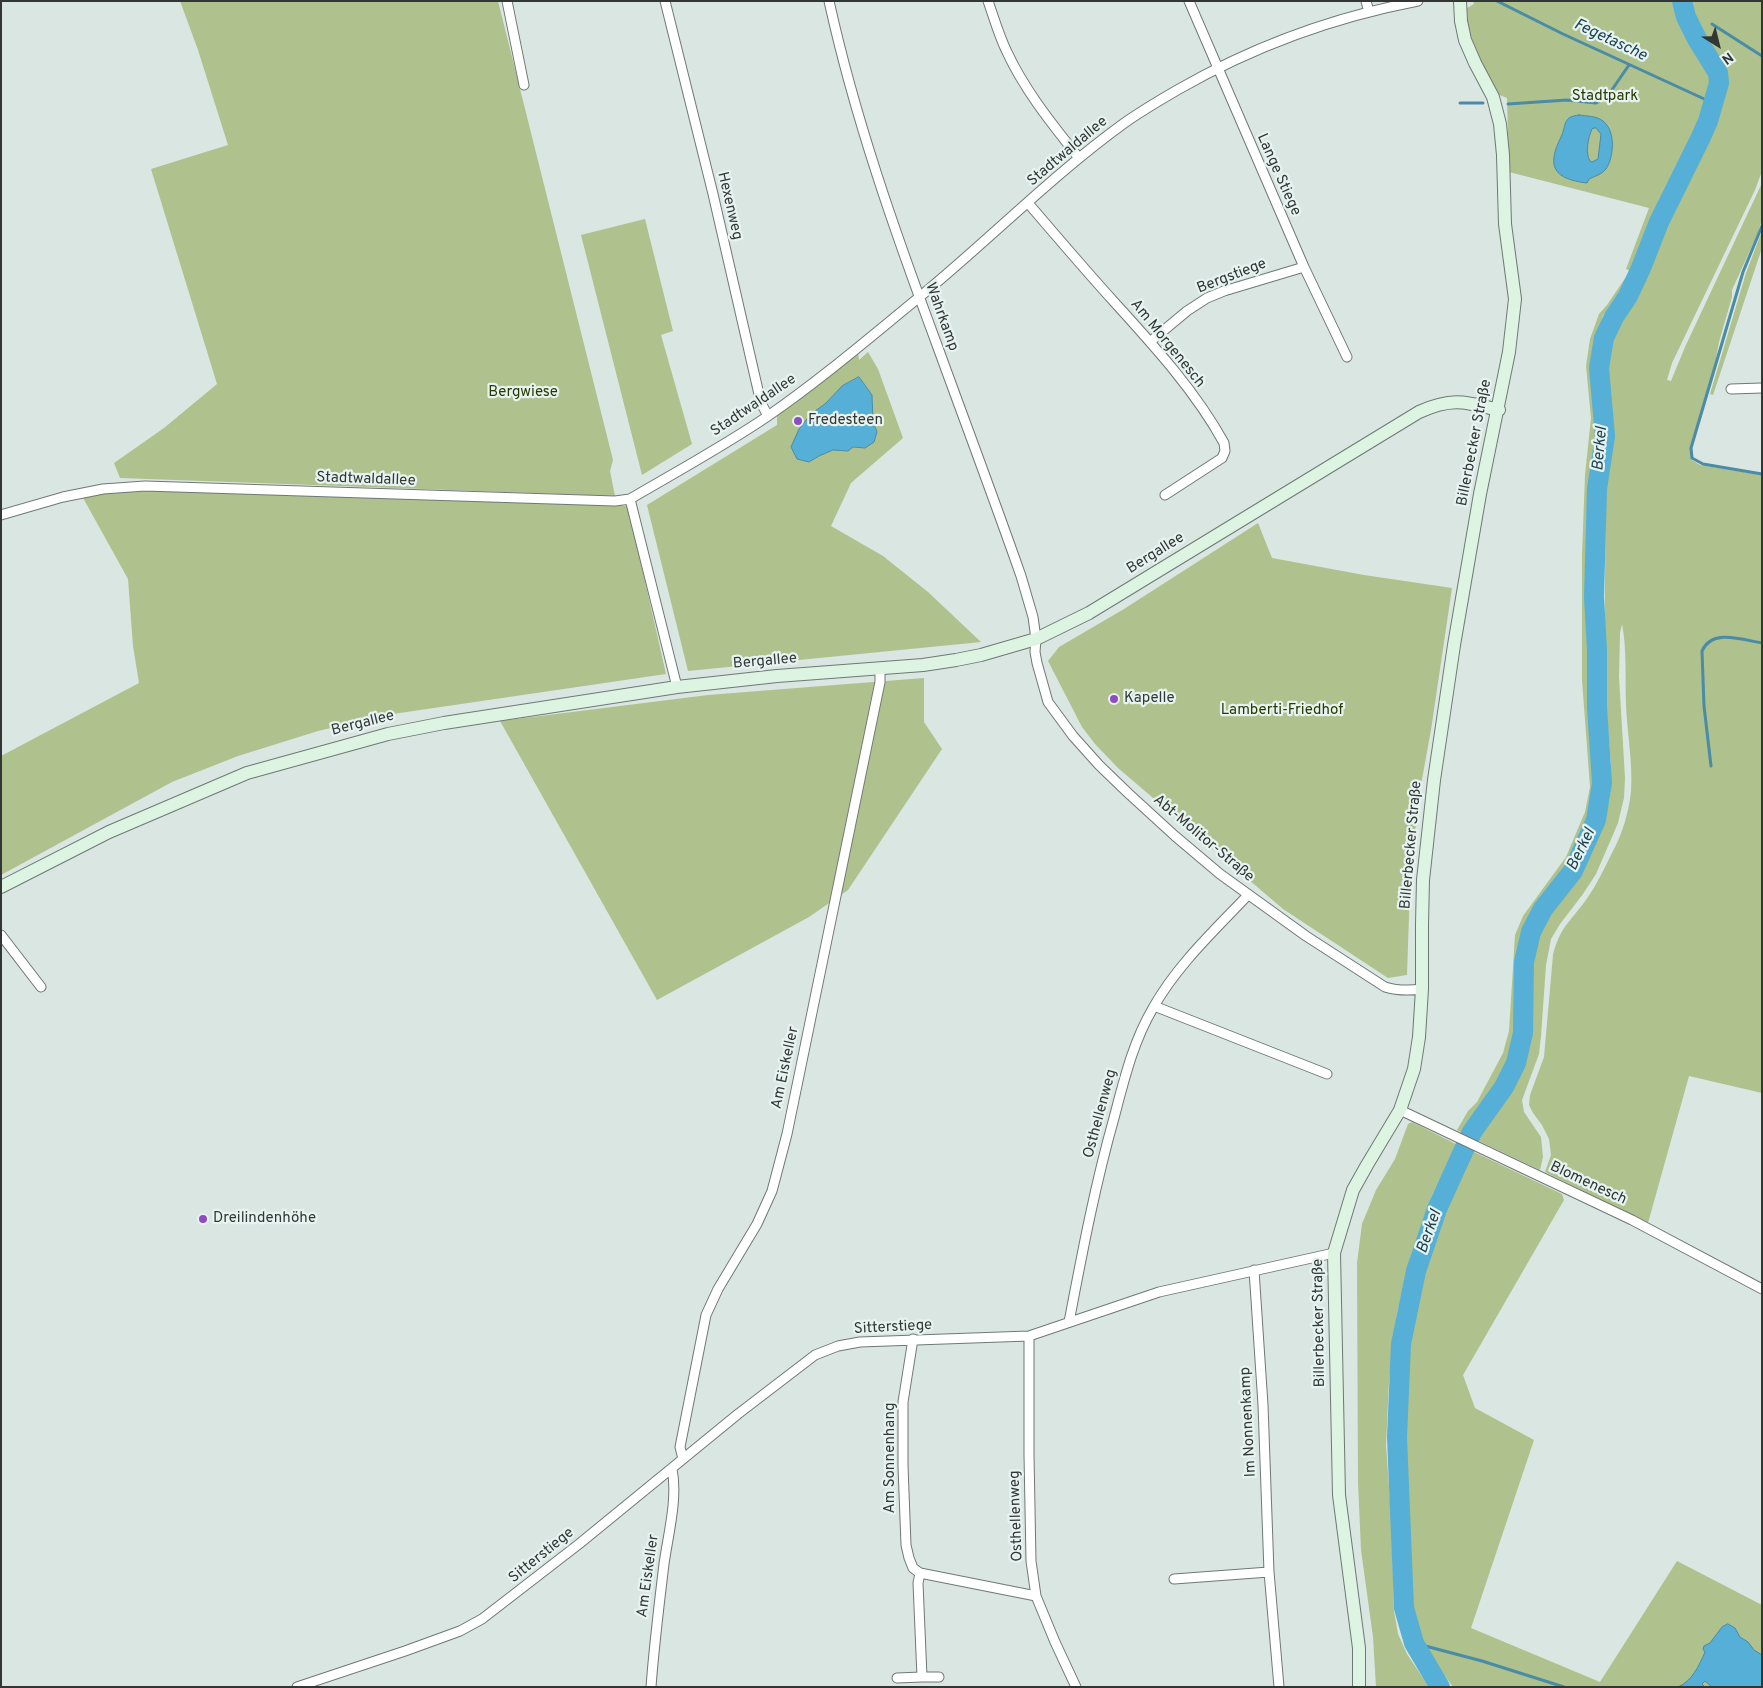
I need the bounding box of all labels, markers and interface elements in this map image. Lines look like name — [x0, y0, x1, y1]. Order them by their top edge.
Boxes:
water label: Fegetasche — [1571, 16, 1649, 66]
north arrow — [1693, 20, 1743, 70]
text: N — [1718, 48, 1736, 67]
park label: Stadtpark — [1572, 88, 1638, 106]
street label: Stadtwaldallee — [1024, 113, 1112, 191]
street label: Lange Stiege — [1252, 131, 1304, 219]
street label: Hexenweg — [712, 170, 746, 242]
street label: Bergstiege — [1195, 256, 1269, 298]
street label: Wahrkamp — [920, 280, 962, 354]
street label: Am Morgenesch — [1126, 296, 1208, 392]
street label: Stadtwaldallee — [708, 371, 800, 441]
street label: Billerbecker Straße — [1454, 378, 1496, 508]
park label: Bergwiese — [488, 384, 558, 402]
place label: Fredesteen — [808, 412, 883, 430]
marker: Fredesteen — [792, 415, 804, 427]
water label: Berkel — [1590, 426, 1612, 472]
street label: Stadtwaldallee — [316, 469, 416, 491]
street label: Bergallee — [1124, 529, 1188, 579]
street label: Bergallee — [732, 650, 798, 674]
place label: Kapelle — [1124, 690, 1174, 708]
marker: Kapelle — [1108, 693, 1120, 705]
park label: Lamberti-Friedhof — [1221, 702, 1343, 720]
street label: Bergallee — [330, 707, 396, 741]
street label: Billerbecker Straße — [1397, 780, 1427, 910]
street label: Abt-Molitor-Straße — [1149, 792, 1257, 886]
water label: Berkel — [1564, 826, 1600, 874]
street label: Am Eiskeller — [768, 1025, 804, 1111]
street label: Osthellenweg — [1080, 1068, 1122, 1160]
street label: Blomenesch — [1547, 1158, 1629, 1210]
water label: Berkel — [1413, 1208, 1447, 1256]
place label: Dreilindenhöhe — [213, 1210, 316, 1228]
marker: Dreilindenhöhe — [197, 1213, 209, 1225]
street label: Billerbecker Straße — [1310, 1258, 1330, 1388]
street label: Sitterstiege — [853, 1317, 933, 1339]
street label: Im Nonnenkamp — [1237, 1366, 1261, 1478]
street label: Am Sonnenhang — [882, 1402, 900, 1514]
street label: Osthellenweg — [1006, 1470, 1028, 1562]
street label: Sitterstiege — [506, 1524, 578, 1588]
street label: Am Eiskeller — [634, 1533, 664, 1619]

